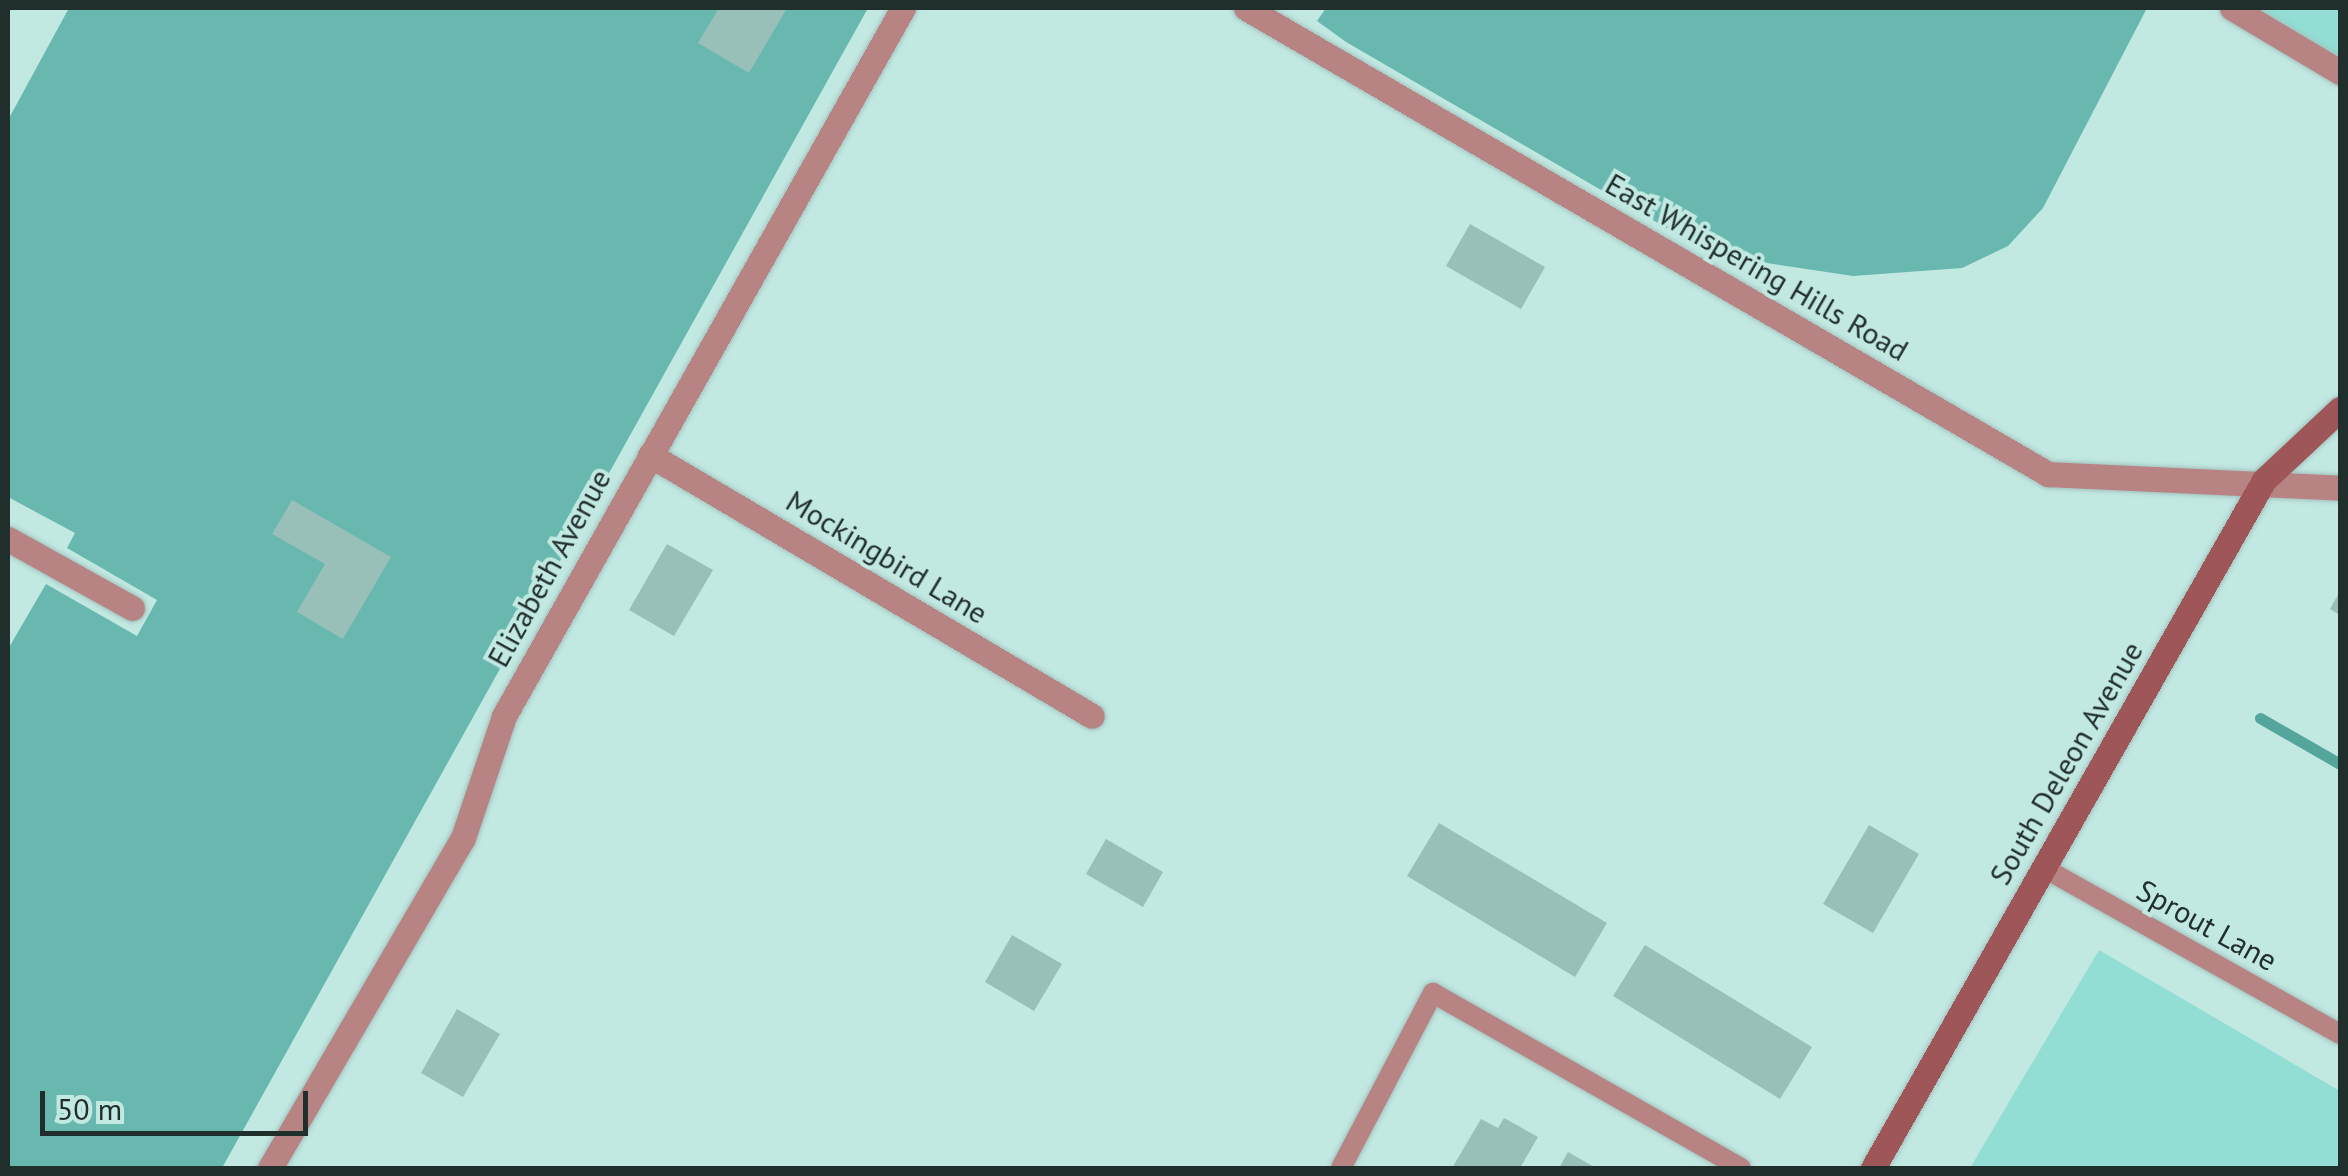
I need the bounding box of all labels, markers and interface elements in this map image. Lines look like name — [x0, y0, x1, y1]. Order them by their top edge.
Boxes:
street label: East Whispering Hills Road — [1599, 165, 1915, 369]
street label: Elizabeth Avenue — [480, 463, 618, 673]
street label: Mockingbird Lane — [780, 483, 994, 631]
street label: South Deleon Avenue — [1982, 635, 2150, 891]
street label: Sprout Lane — [2131, 872, 2283, 978]
scale bar — [45, 1071, 312, 1133]
text: 50 m — [57, 1089, 122, 1128]

